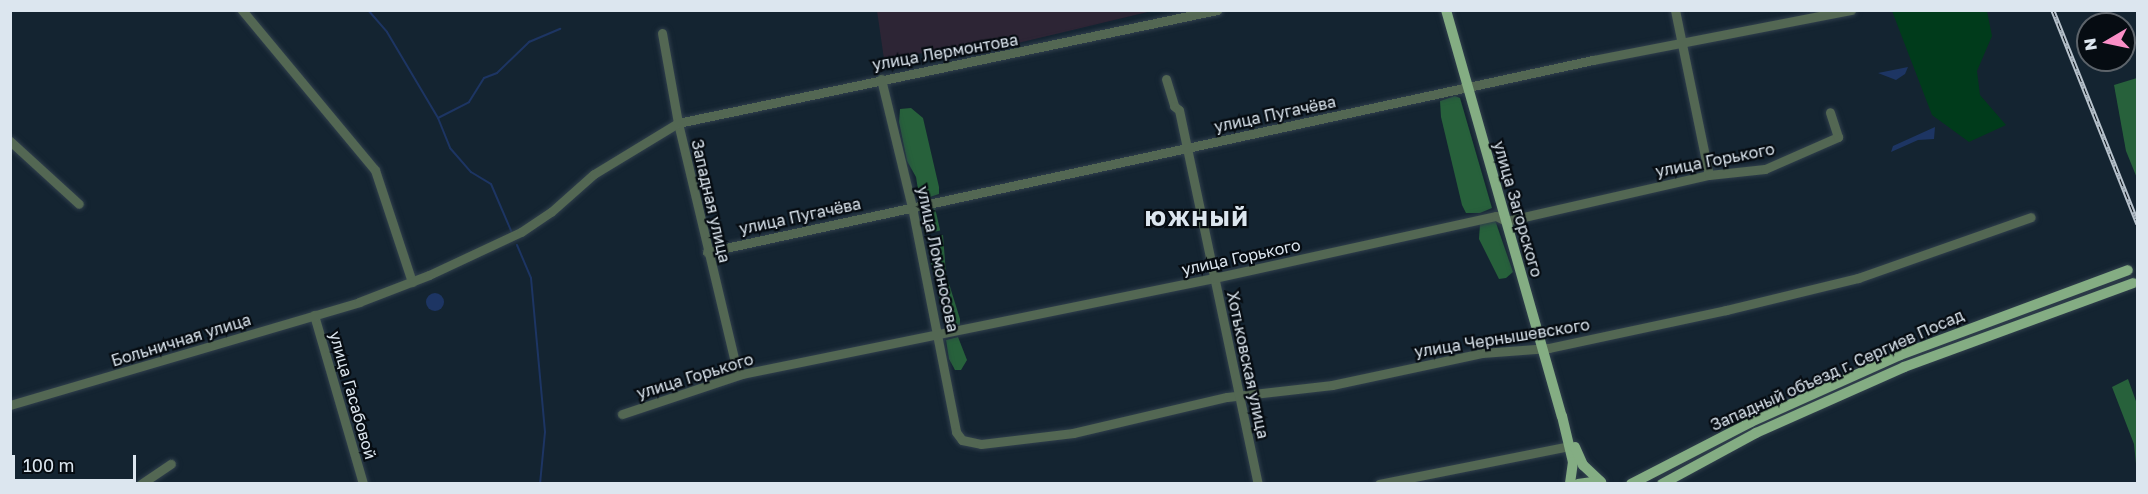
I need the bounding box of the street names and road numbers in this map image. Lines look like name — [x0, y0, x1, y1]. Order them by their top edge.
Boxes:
street label: улица Лермонтова — [871, 30, 1019, 74]
street label: улица Пугачёва — [1212, 92, 1338, 136]
street label: Западная улица — [687, 137, 735, 265]
street label: улица Загорского — [1489, 139, 1547, 279]
street label: улица Горького — [1654, 139, 1776, 181]
street label: улица Ломоносова — [913, 184, 963, 334]
street label: улица Пугачёва — [737, 194, 863, 238]
street label: улица Горького — [1180, 235, 1302, 279]
street label: Хотьковская улица — [1223, 290, 1273, 440]
street label: Западный объезд г. Сергиев Посад — [1707, 305, 1967, 435]
street label: Больничная улица — [109, 310, 253, 370]
street label: улица Чернышевского — [1413, 315, 1591, 361]
street label: улица Гасабовой — [326, 329, 380, 461]
street label: улица Горького — [634, 349, 756, 403]

